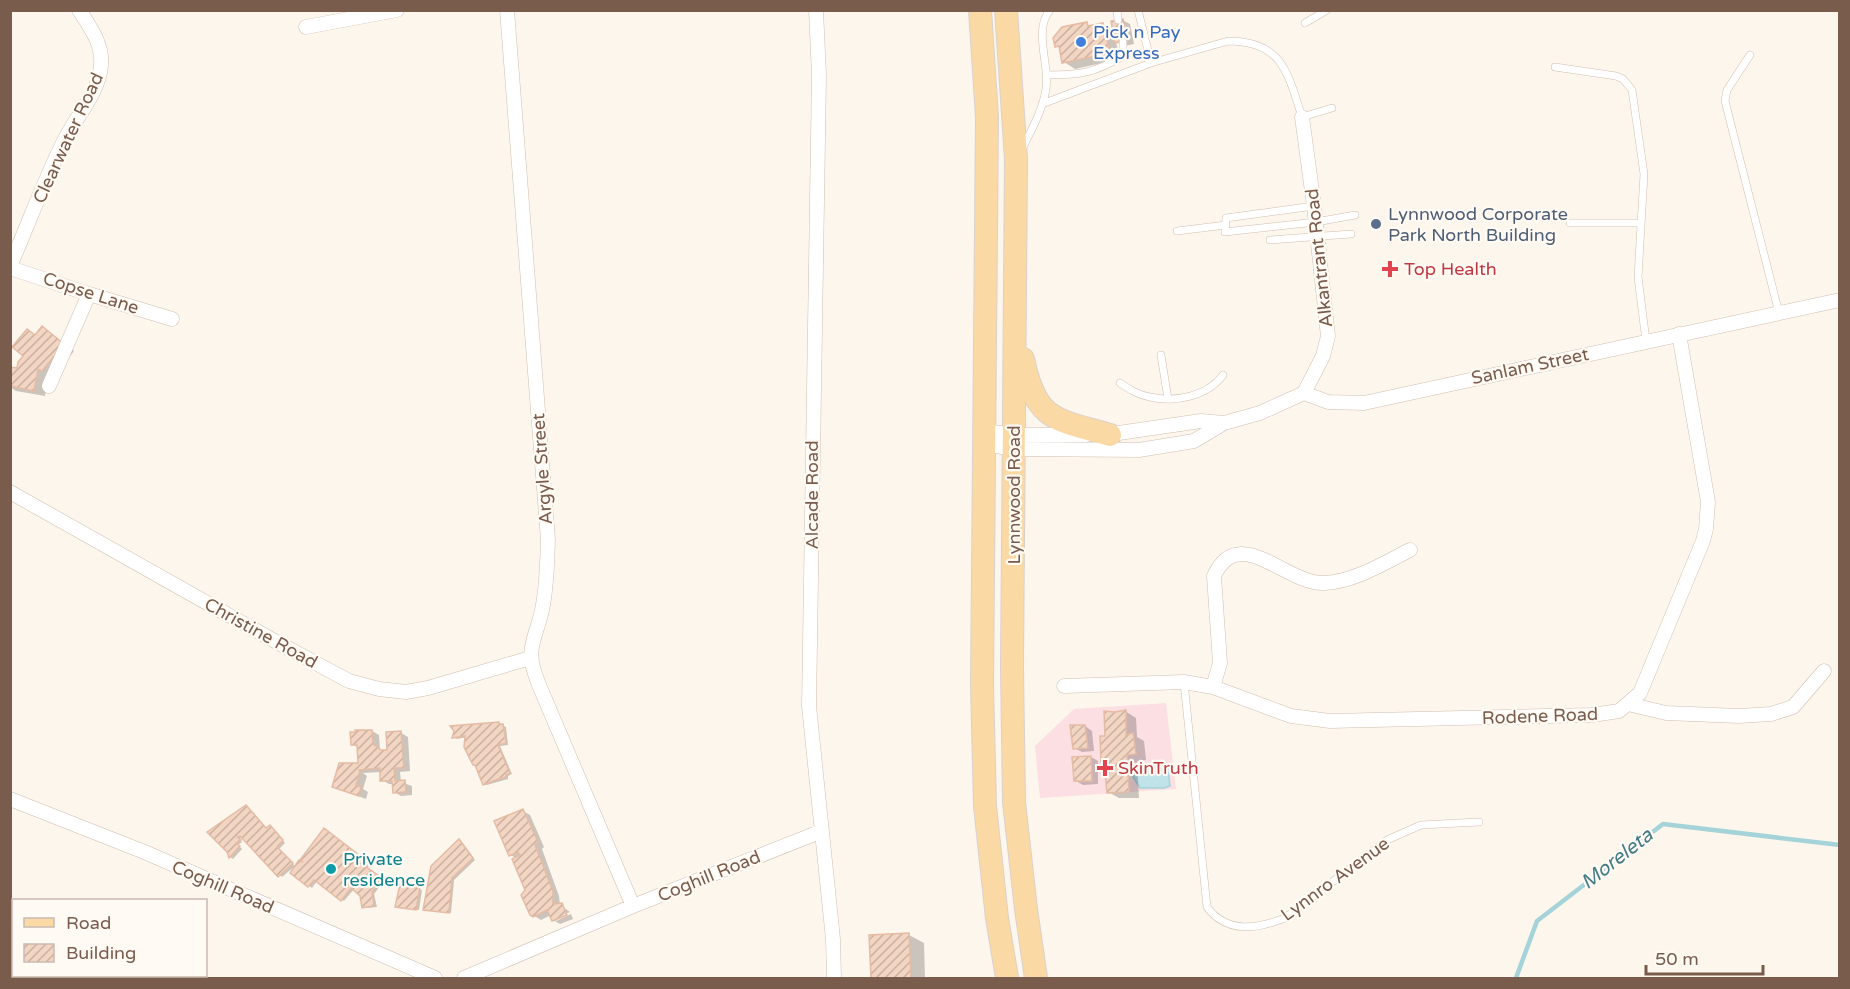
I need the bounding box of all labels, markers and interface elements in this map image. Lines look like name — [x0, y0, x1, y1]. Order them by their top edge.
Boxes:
place label: Pick n Pay Express — [1093, 21, 1181, 64]
marker: Pick n Pay Express — [1074, 35, 1088, 49]
street label: Clearwater Road — [28, 69, 108, 207]
street label: Alkantrant Road — [1301, 187, 1337, 329]
place label: Lynnwood Corporate Park North Building — [1388, 203, 1568, 246]
marker: Lynnwood Corporate Park North Building — [1369, 217, 1383, 231]
place label: Top Health — [1404, 258, 1497, 280]
marker: Top Health — [1381, 260, 1399, 278]
street label: Copse Lane — [40, 267, 142, 319]
street label: Sanlam Street — [1469, 343, 1591, 389]
street label: Argyle Street — [527, 412, 557, 526]
street label: Lynnwood Road — [1003, 425, 1025, 565]
street label: Alcade Road — [801, 441, 823, 549]
street label: Christine Road — [201, 593, 321, 673]
street label: Rodene Road — [1481, 703, 1599, 729]
place label: SkinTruth — [1118, 757, 1199, 779]
marker: SkinTruth — [1096, 759, 1114, 777]
water label: Moreleta — [1576, 823, 1658, 895]
street label: Lynnro Avenue — [1276, 832, 1394, 926]
street label: Coghill Road — [654, 845, 764, 907]
place label: Private residence — [343, 848, 425, 891]
street label: Coghill Road — [169, 856, 277, 918]
marker: Private residence — [324, 862, 338, 876]
legend — [12, 899, 207, 977]
text: Road — [66, 912, 111, 934]
scale bar — [1646, 938, 1763, 976]
text: Building — [66, 942, 136, 964]
text: 50 m — [1655, 948, 1699, 970]

